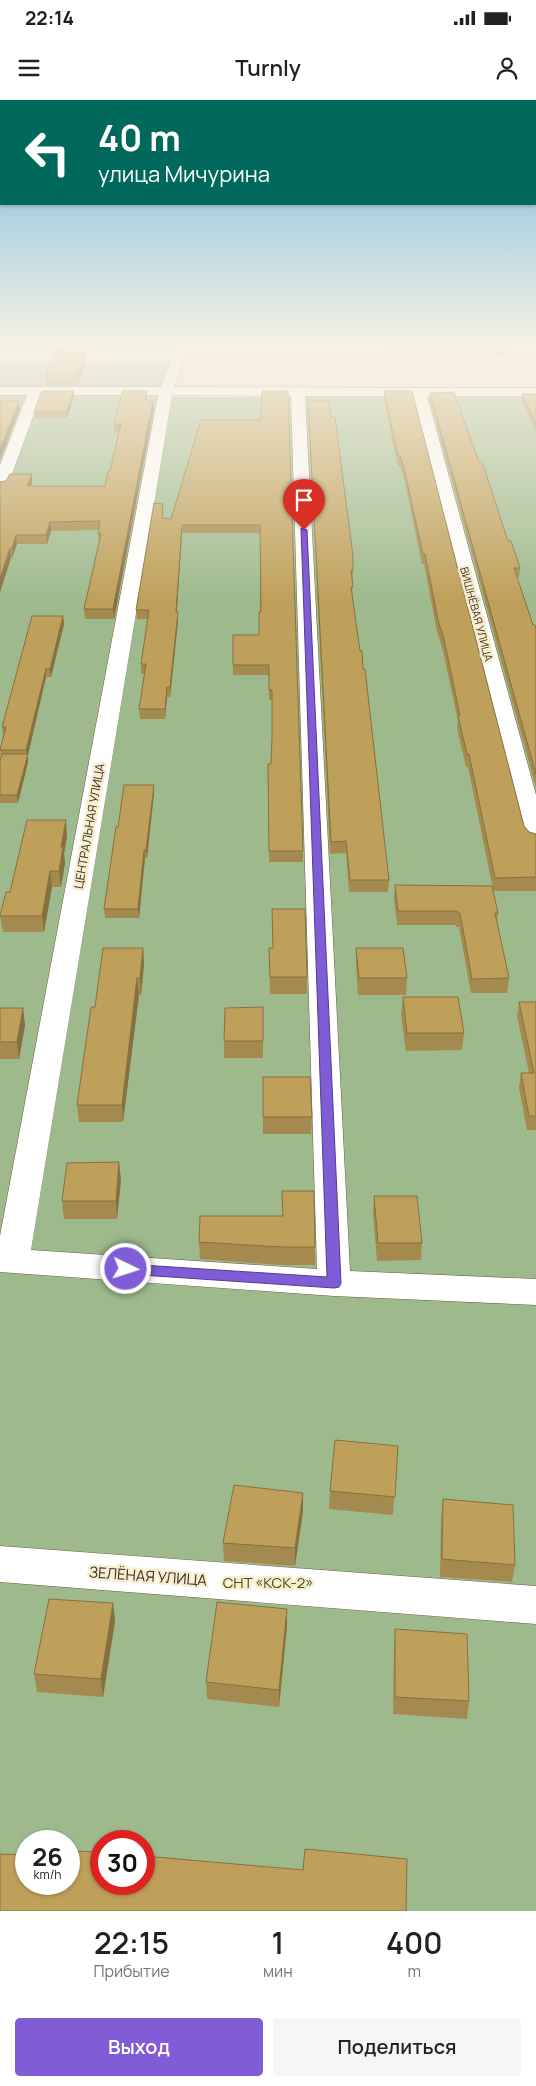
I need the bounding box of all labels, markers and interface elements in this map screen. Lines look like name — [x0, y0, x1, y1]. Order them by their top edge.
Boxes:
text: 22:14 — [25, 5, 74, 31]
text: Turnly — [235, 53, 301, 83]
icon: menu — [15, 54, 43, 82]
icon: person — [493, 54, 521, 82]
text: 40 m — [98, 114, 181, 162]
icon: left — [15, 120, 80, 185]
text: улица Мичурина — [98, 159, 270, 189]
pin — [283, 479, 325, 530]
icon: arrive — [290, 486, 318, 514]
street label: ВИШНЁВАЯ УЛИЦА — [457, 565, 497, 663]
street label: ЦЕНТРАЛЬНАЯ УЛИЦА — [70, 762, 108, 890]
position arrow — [99, 1242, 151, 1294]
street label: ЗЕЛЁНАЯ УЛИЦА — [88, 1561, 208, 1591]
park label: СНТ «КСК-2» — [223, 1572, 313, 1593]
speed limit sign: 30 — [90, 1830, 155, 1895]
text: 26 — [32, 1839, 63, 1874]
text: km/h — [34, 1866, 61, 1883]
text: 22:15 — [94, 1922, 169, 1963]
text: 1 — [271, 1922, 284, 1963]
text: 400 — [386, 1922, 443, 1963]
text: Прибытие — [93, 1960, 170, 1982]
text: мин — [263, 1960, 293, 1982]
text: m — [408, 1960, 421, 1982]
button: Выход — [15, 2018, 263, 2076]
button: Поделиться — [273, 2018, 521, 2076]

